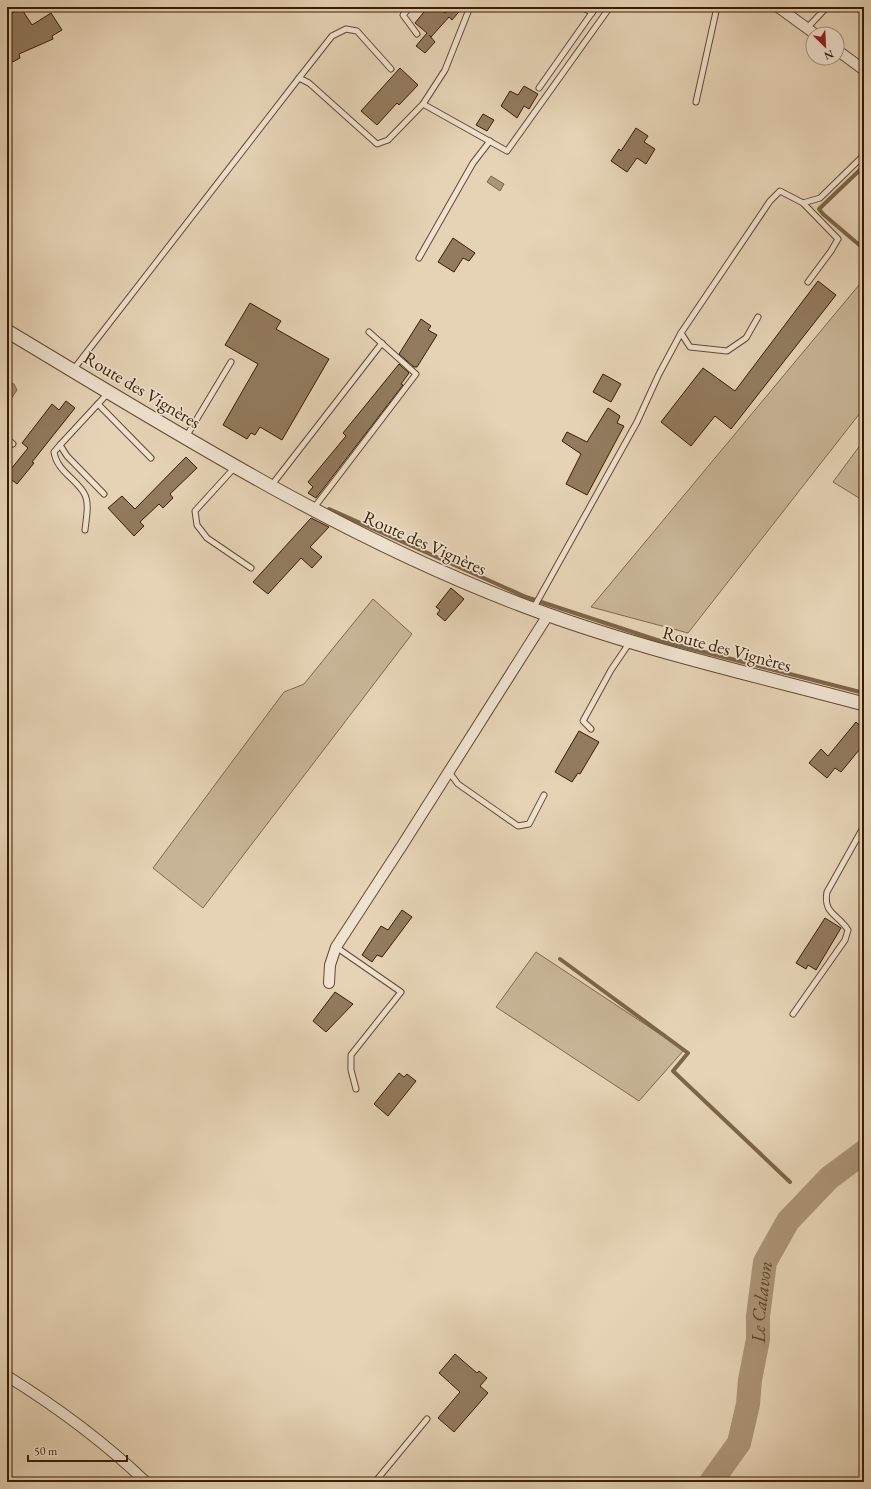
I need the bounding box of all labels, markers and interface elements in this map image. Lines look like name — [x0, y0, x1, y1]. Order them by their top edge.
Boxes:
north arrow — [805, 26, 845, 66]
text: N — [822, 47, 836, 63]
street label: Route des Vignères — [80, 346, 205, 434]
street label: Route des Vignères — [360, 505, 491, 580]
street label: Route des Vignères — [660, 620, 794, 677]
water label: Le Calavon — [745, 1260, 778, 1344]
scale bar — [28, 1437, 127, 1463]
text: 50 m — [34, 1443, 58, 1459]

